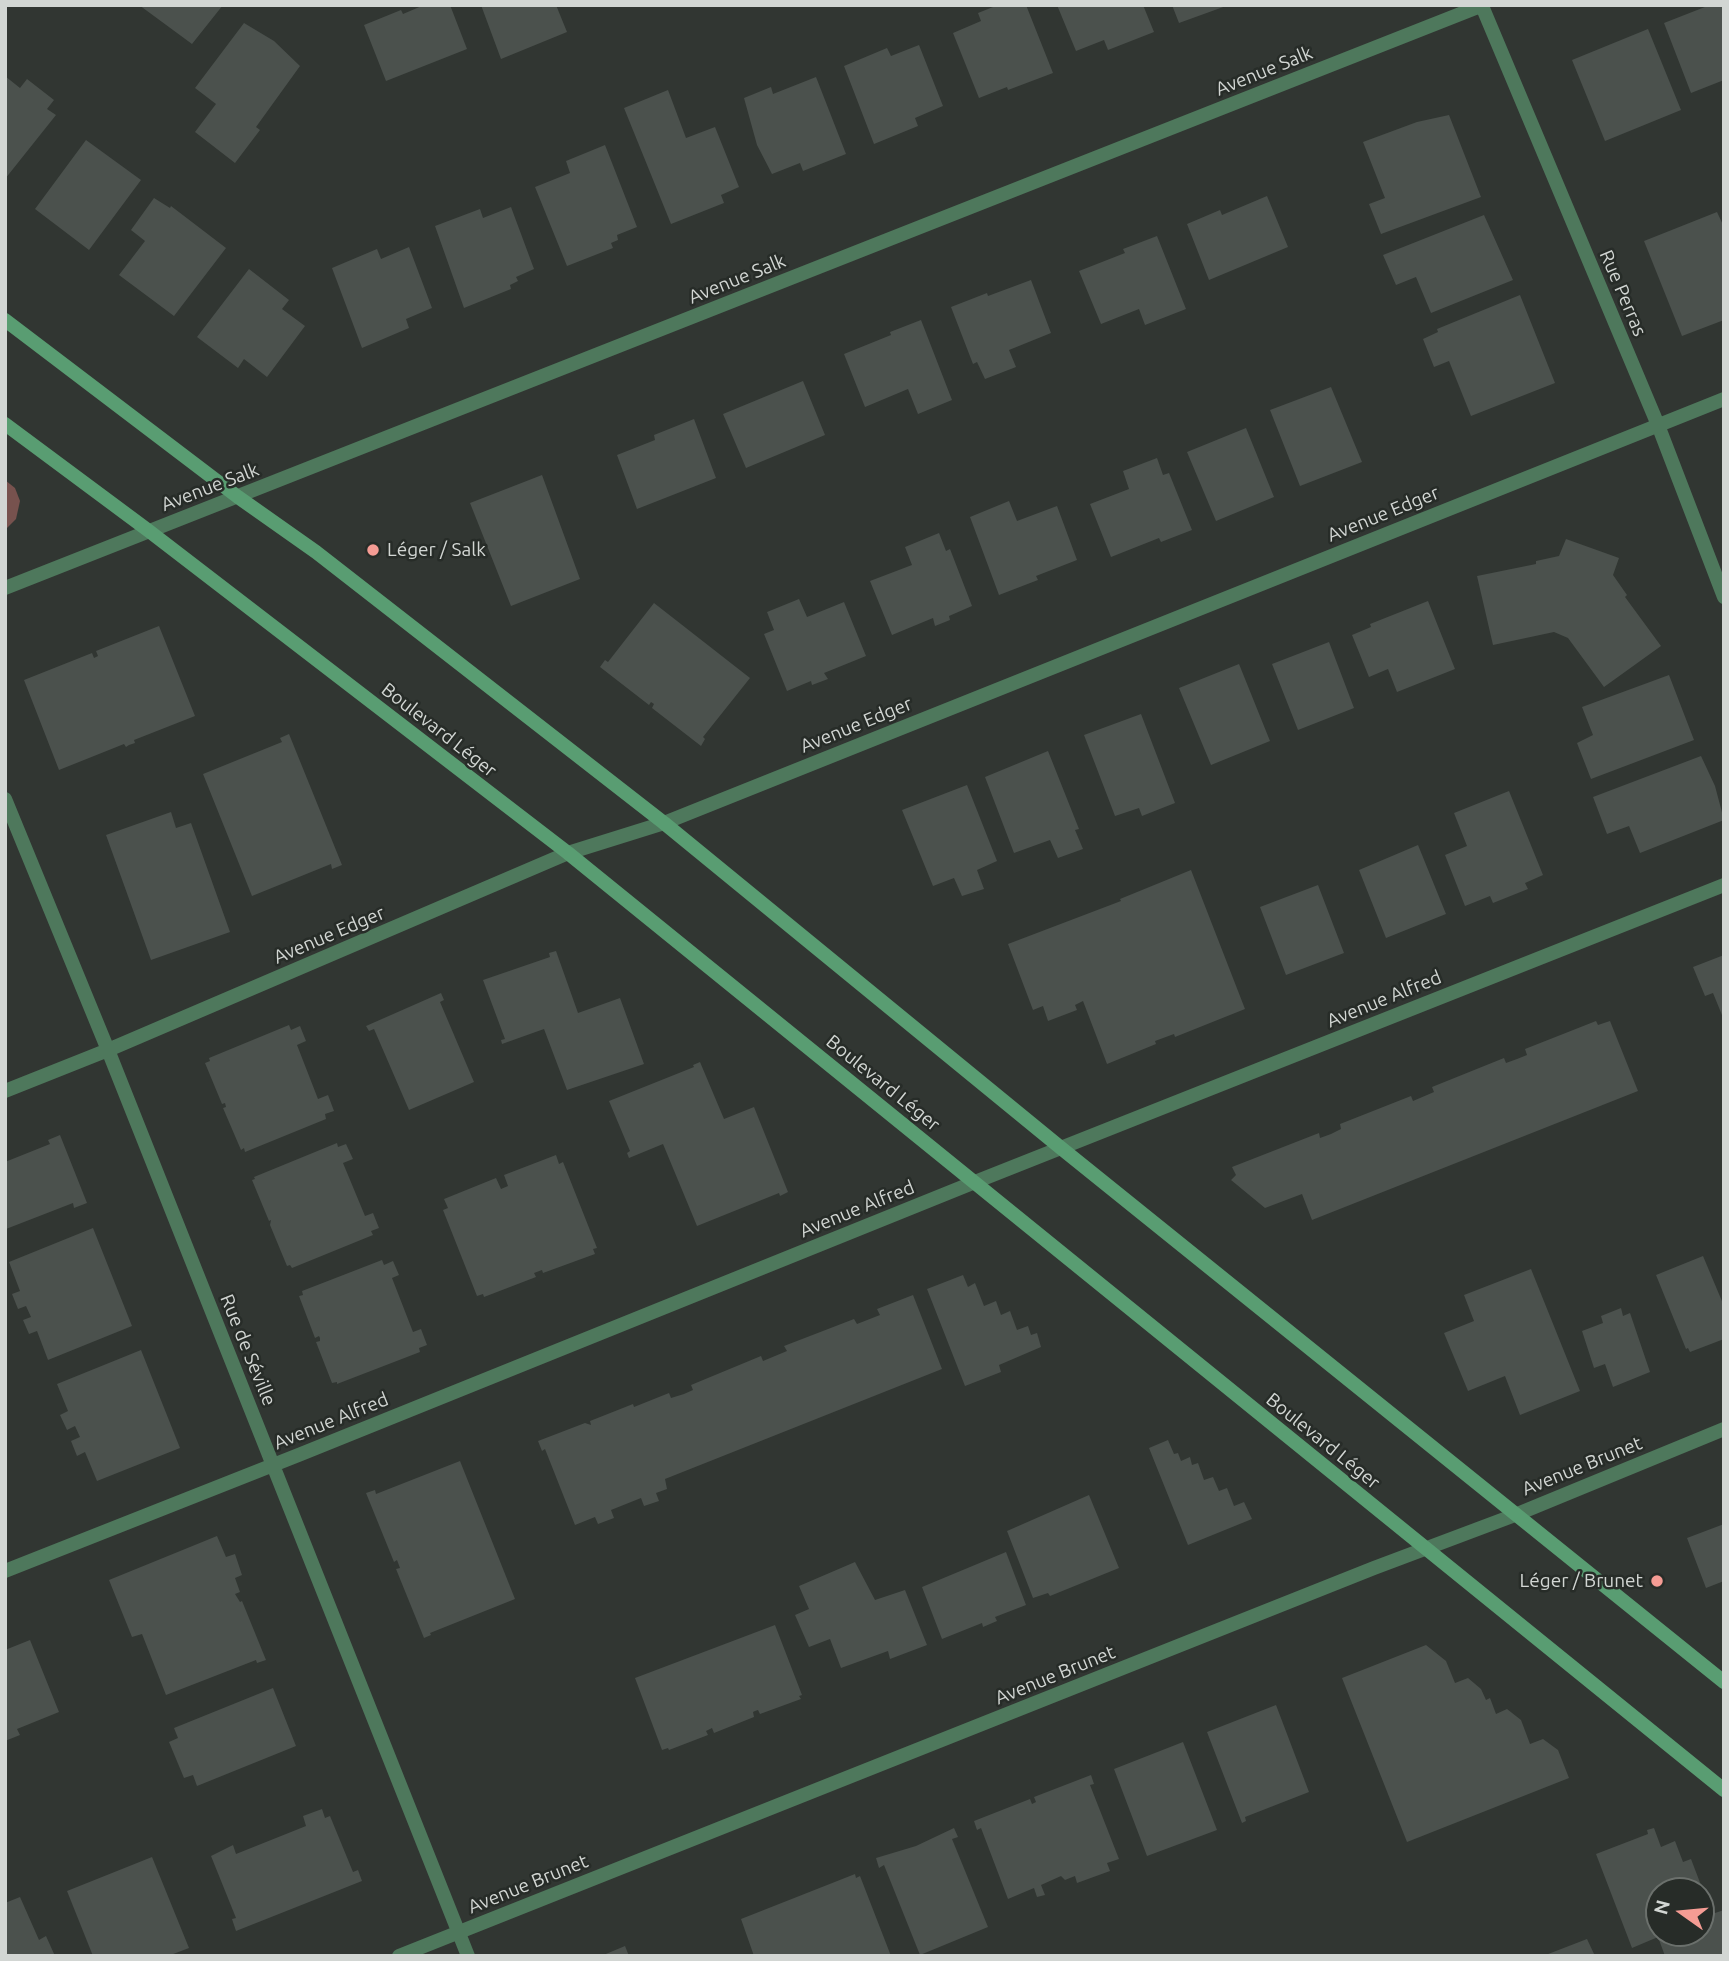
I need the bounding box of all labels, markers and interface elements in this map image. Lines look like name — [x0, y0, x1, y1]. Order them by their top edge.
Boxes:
street label: Avenue Salk — [1212, 41, 1316, 101]
street label: Rue Perras — [1595, 246, 1651, 340]
street label: Avenue Salk — [685, 249, 789, 309]
street label: Avenue Salk — [158, 458, 262, 516]
street label: Avenue Edger — [1324, 481, 1442, 547]
place label: Léger / Salk — [387, 539, 486, 561]
marker: Léger / Salk — [365, 542, 381, 558]
street label: Boulevard Léger — [377, 678, 501, 782]
street label: Avenue Edger — [797, 692, 915, 758]
street label: Avenue Edger — [270, 901, 388, 969]
street label: Avenue Alfred — [1323, 966, 1445, 1032]
street label: Boulevard Léger — [821, 1030, 945, 1136]
street label: Avenue Alfred — [796, 1176, 918, 1242]
street label: Rue de Séville — [215, 1291, 281, 1409]
street label: Avenue Alfred — [270, 1388, 392, 1454]
street label: Boulevard Léger — [1261, 1388, 1385, 1494]
street label: Avenue Brunet — [1519, 1432, 1645, 1500]
place label: Léger / Brunet — [1520, 1570, 1643, 1592]
marker: Léger / Brunet — [1649, 1573, 1665, 1589]
street label: Avenue Brunet — [992, 1641, 1118, 1709]
street label: Avenue Brunet — [465, 1850, 591, 1918]
north arrow — [1645, 1877, 1715, 1947]
text: N — [1649, 1897, 1674, 1917]

